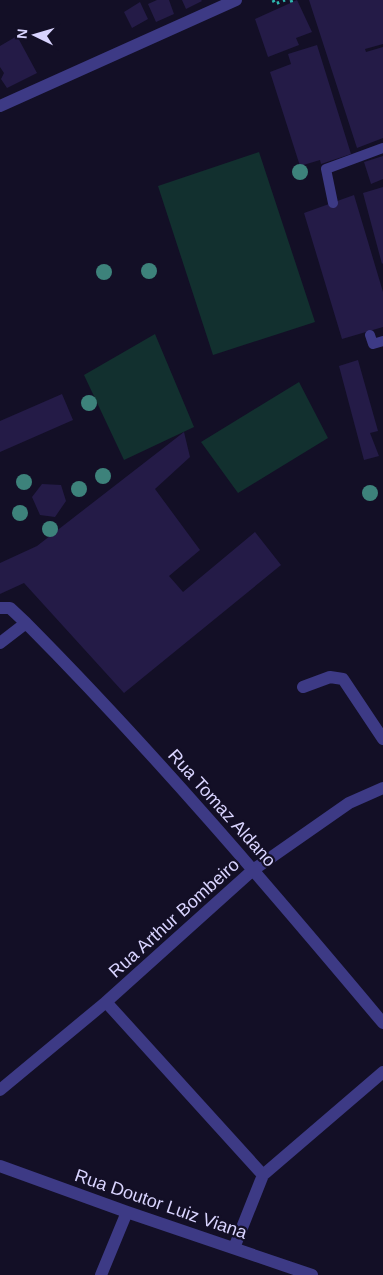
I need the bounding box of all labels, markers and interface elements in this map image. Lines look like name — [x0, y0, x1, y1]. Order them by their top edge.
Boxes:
north arrow — [10, 10, 60, 60]
text: N — [14, 28, 30, 40]
street label: Rua Tomaz Aldano — [164, 745, 280, 871]
street label: Rua Arthur Bombeiro — [105, 854, 243, 982]
street label: Rua Doutor Luiz Viana — [72, 1165, 251, 1243]

